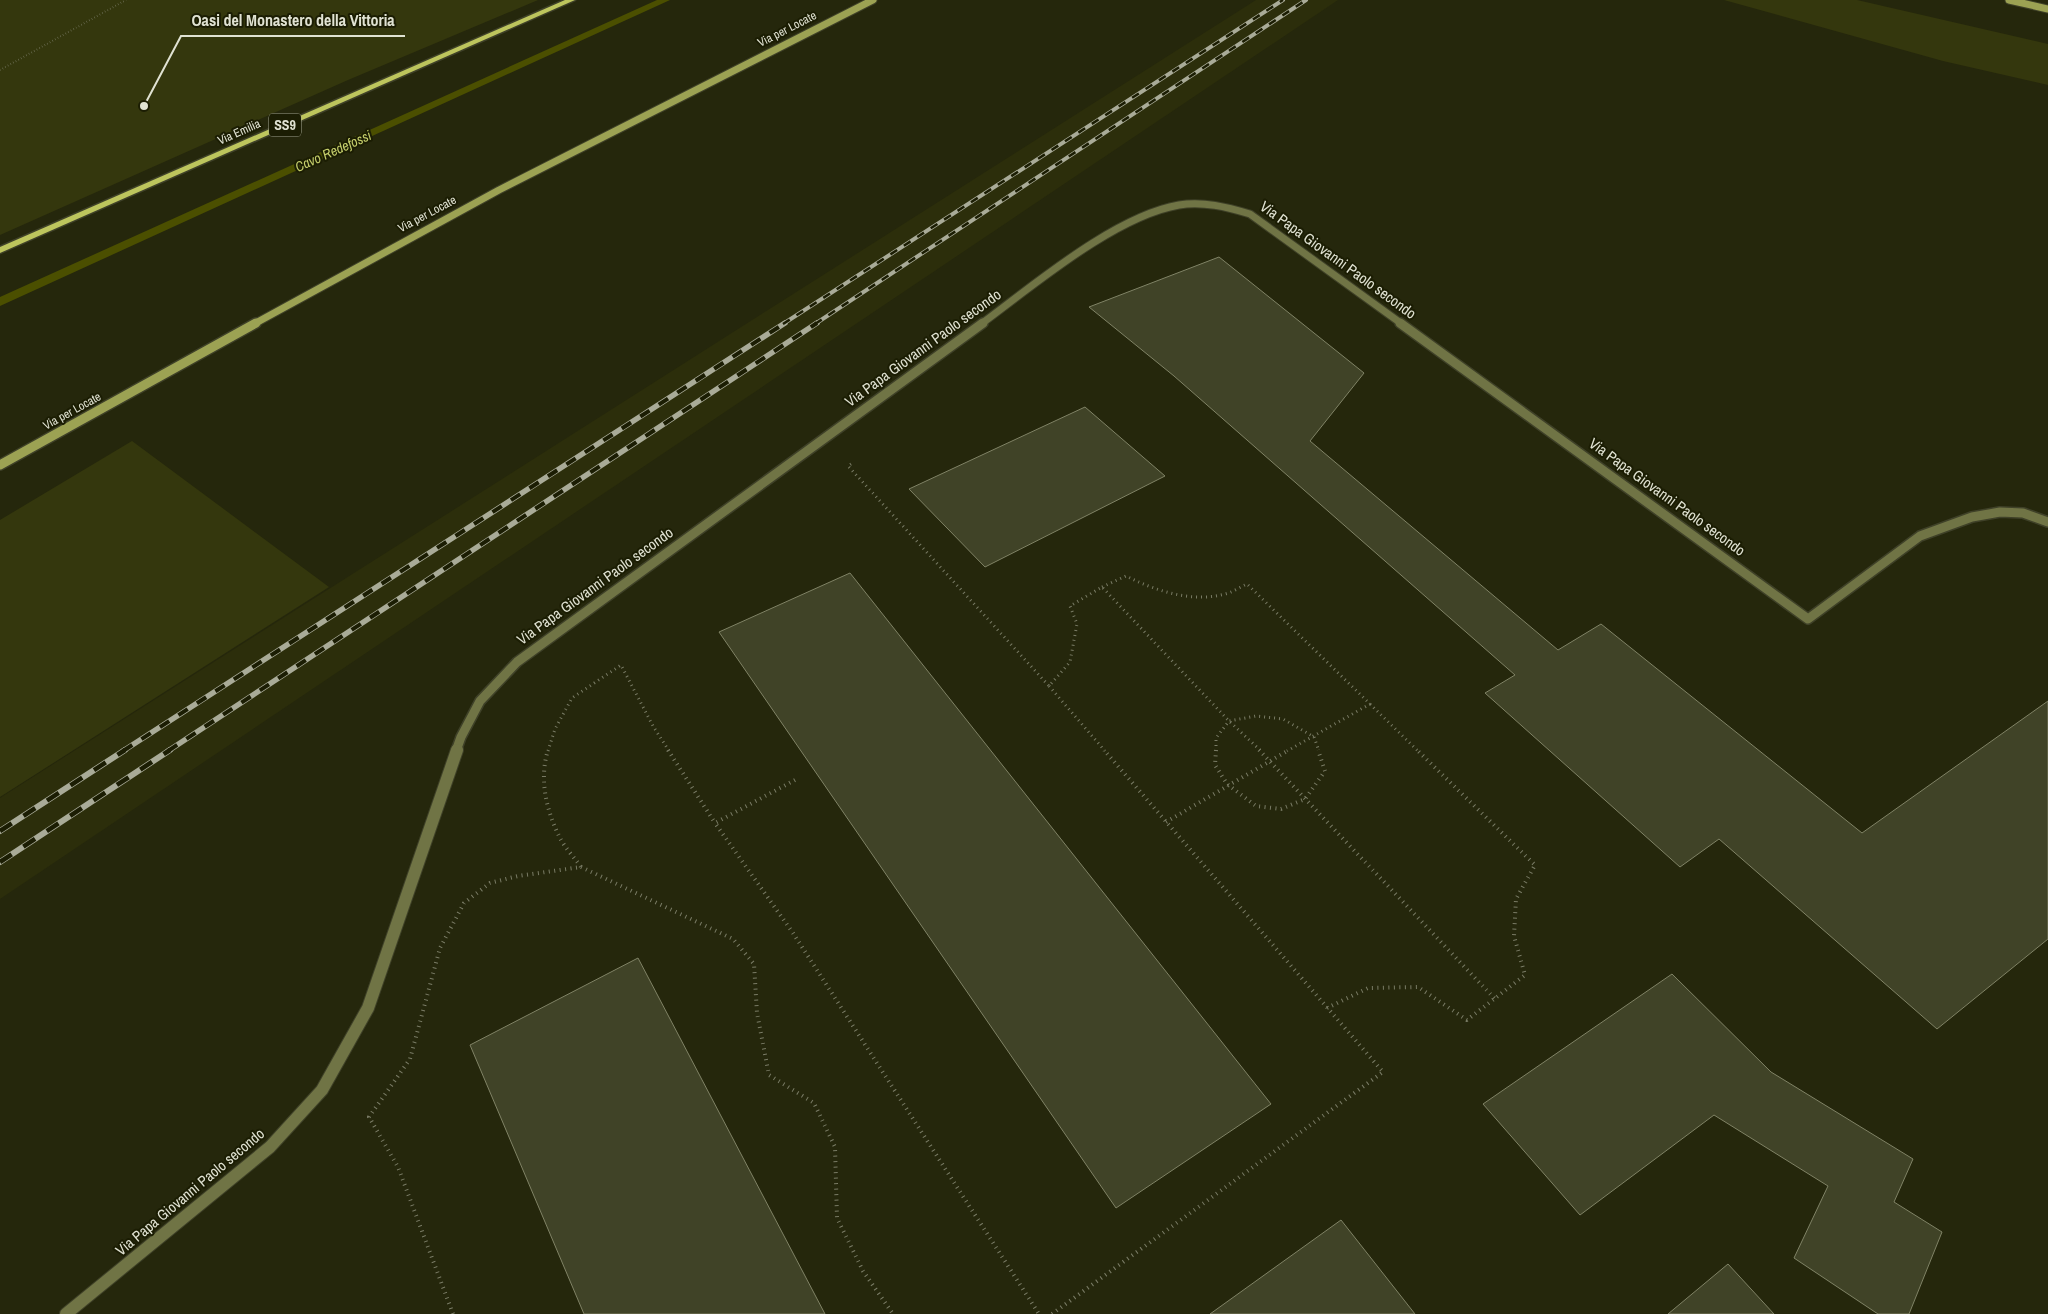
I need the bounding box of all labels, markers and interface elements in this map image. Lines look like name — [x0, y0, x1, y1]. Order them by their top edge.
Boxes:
callout: Oasi del Monastero della Vittoria — [181, 5, 405, 36]
street label: Via per Locate — [755, 7, 819, 51]
text: Oasi del Monastero della Vittoria — [191, 9, 395, 31]
road number: SS9 — [269, 114, 301, 136]
street label: Via Emilia — [215, 115, 263, 149]
water label: Cavo Redefossi — [292, 126, 375, 176]
street label: Via per Locate — [395, 192, 459, 236]
street label: Via Papa Giovanni Paolo secondo — [1256, 196, 1421, 324]
street label: Via Papa Giovanni Paolo secondo — [840, 284, 1005, 412]
street label: Via per Locate — [40, 389, 104, 433]
street label: Via Papa Giovanni Paolo secondo — [1585, 433, 1750, 561]
street label: Via Papa Giovanni Paolo secondo — [512, 522, 677, 650]
street label: Via Papa Giovanni Paolo secondo — [111, 1123, 269, 1260]

